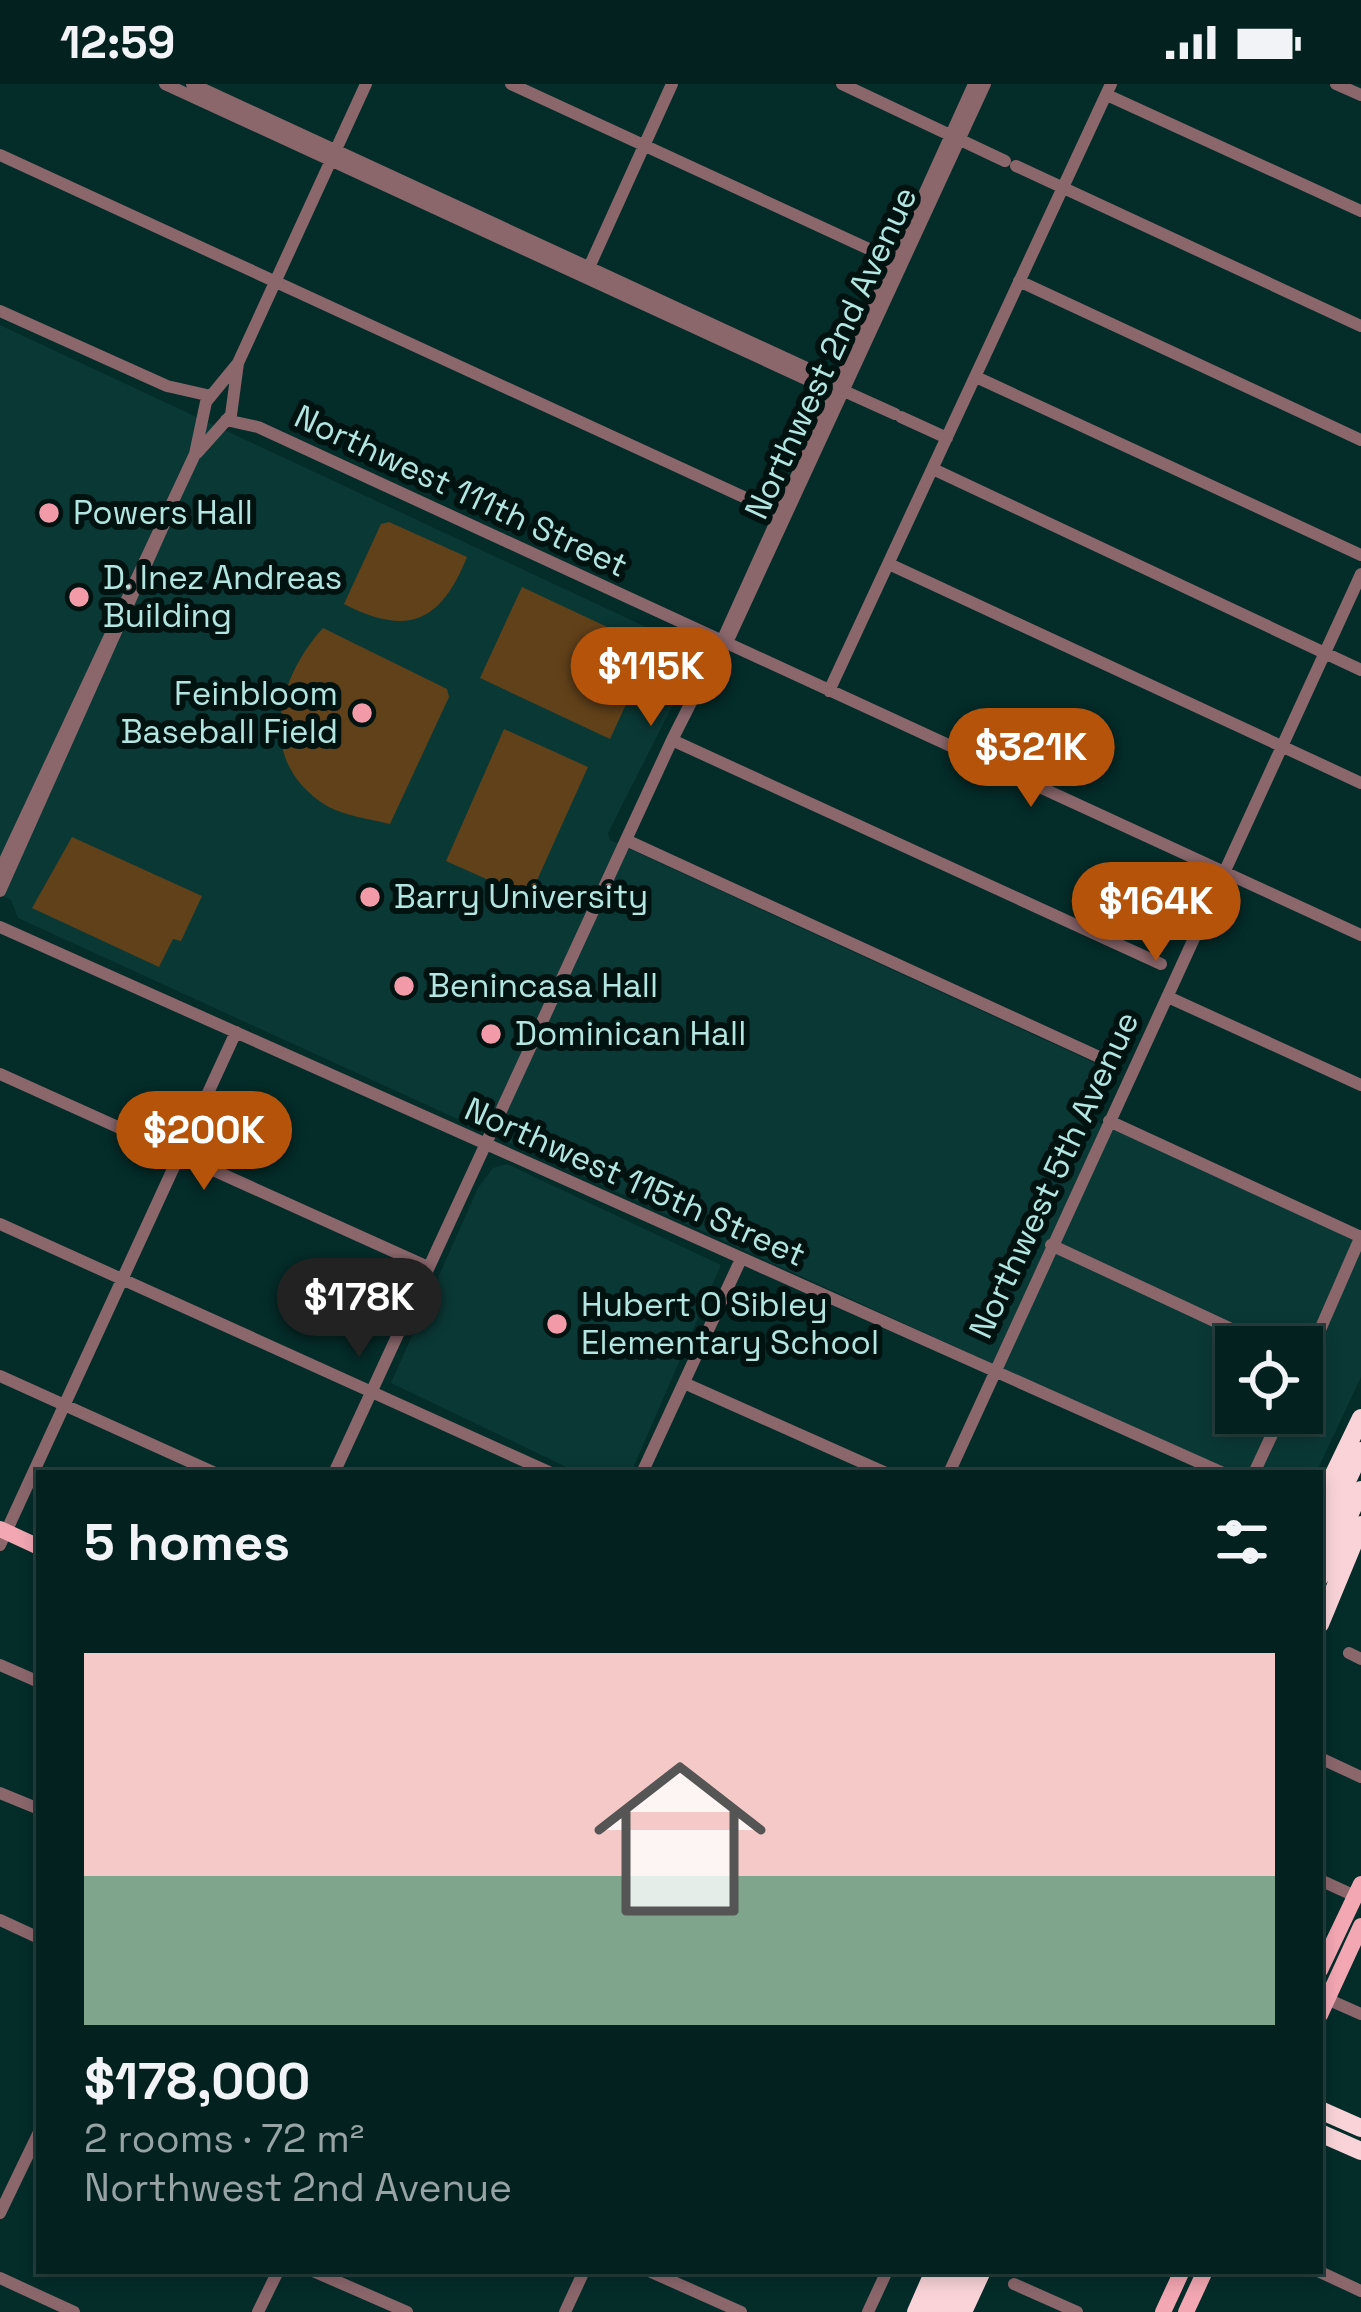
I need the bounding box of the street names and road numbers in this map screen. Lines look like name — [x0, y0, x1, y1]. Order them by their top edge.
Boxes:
street label: Northwest 2nd Avenue — [735, 180, 927, 526]
street label: Northwest 111th Street — [288, 395, 634, 587]
street label: Northwest 5th Avenue — [960, 1005, 1148, 1345]
street label: Northwest 115th Street — [458, 1088, 812, 1276]

